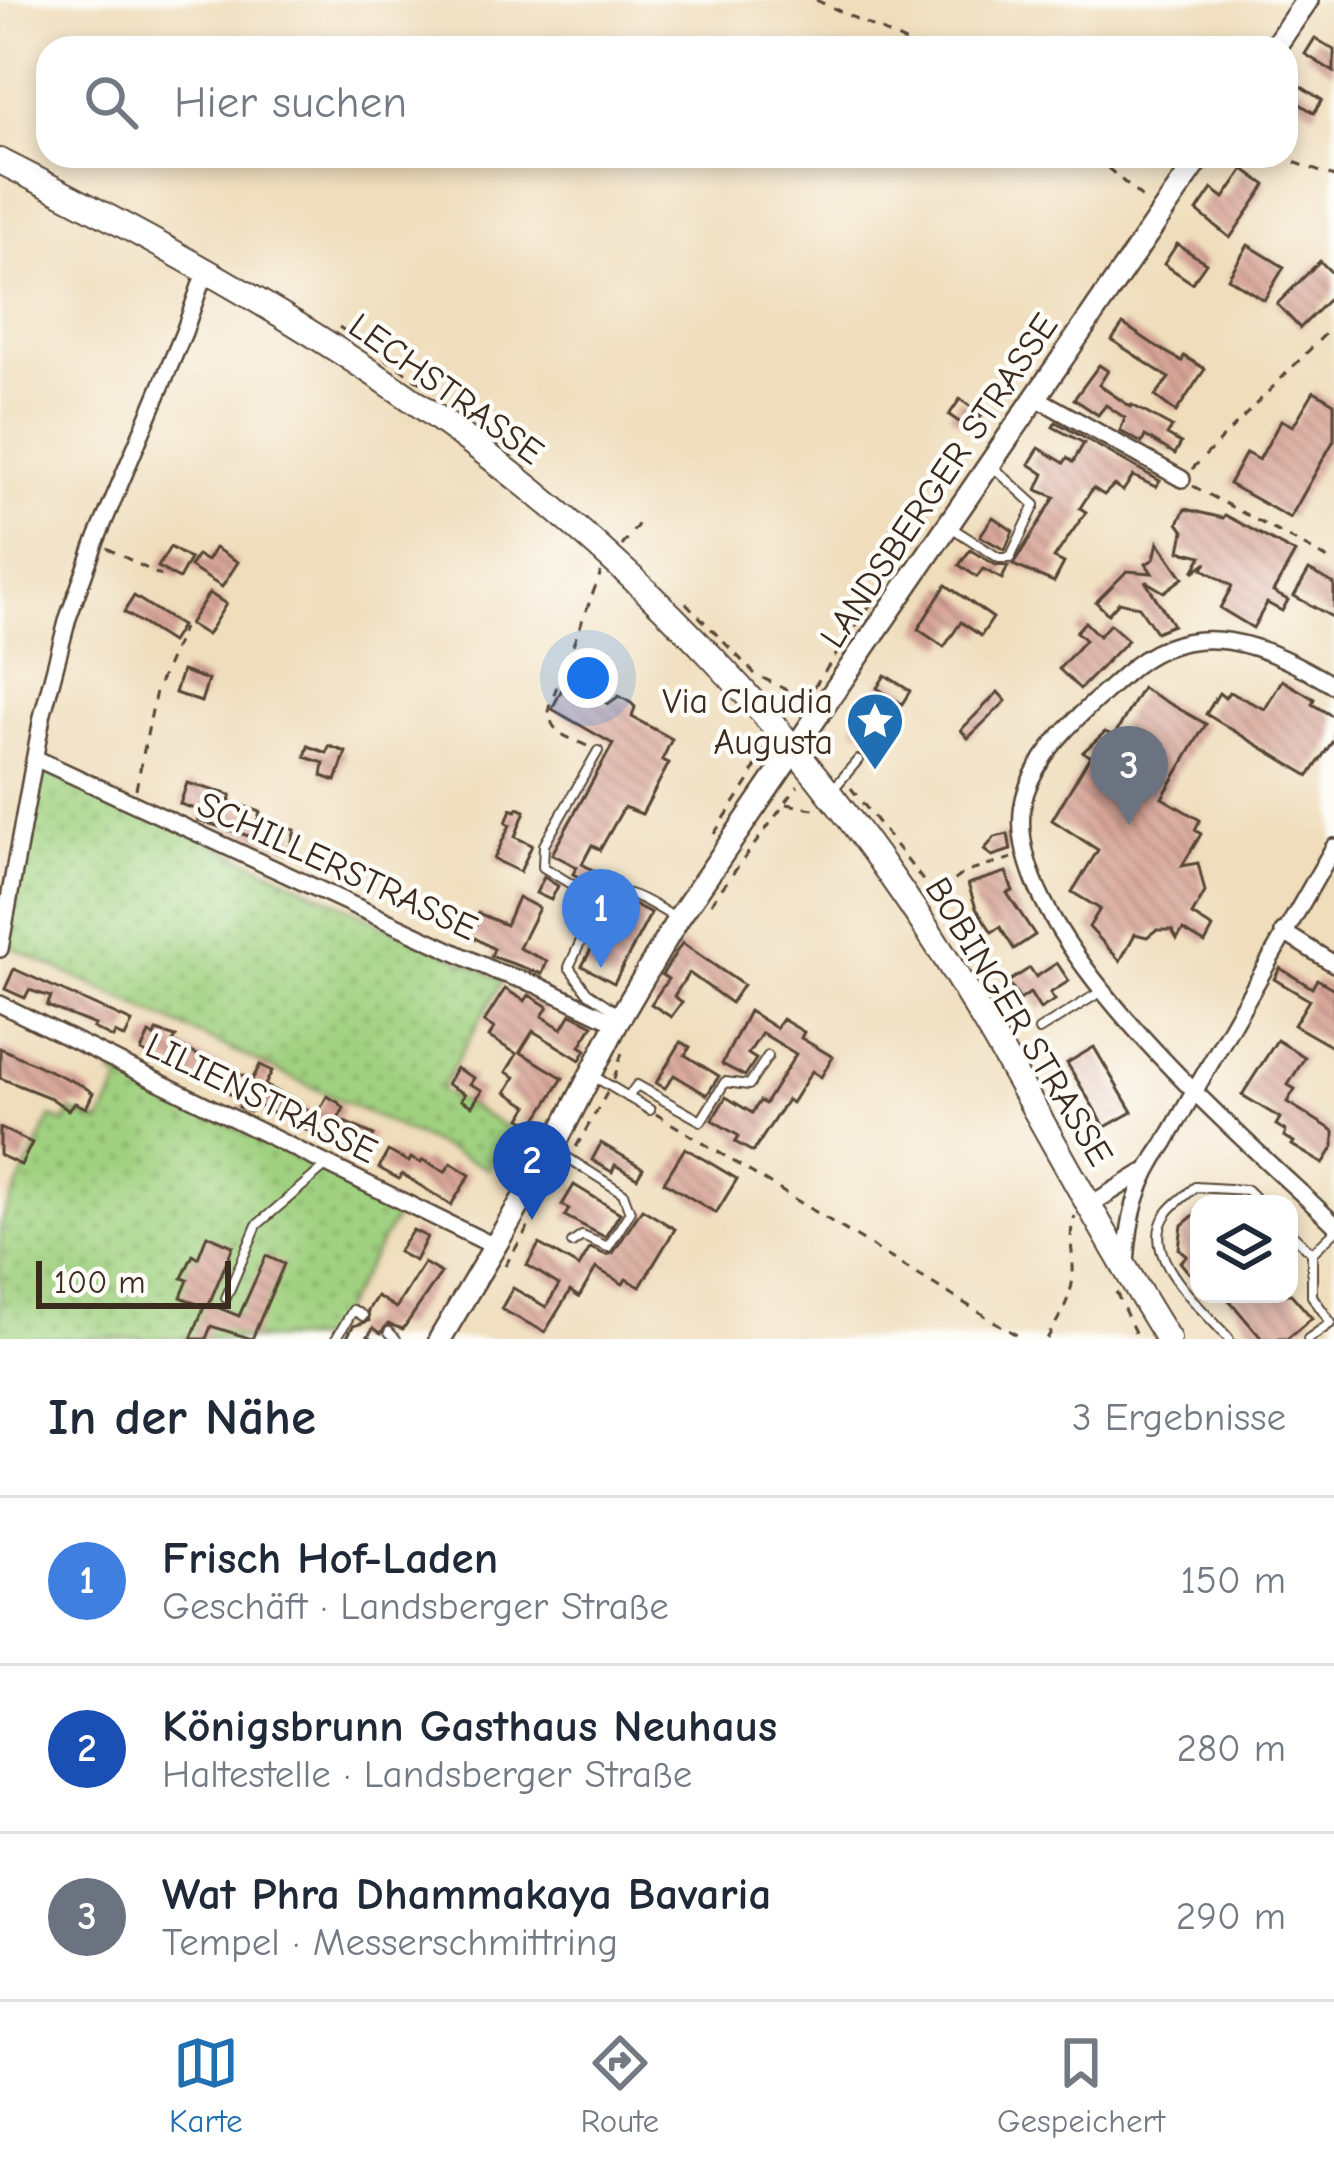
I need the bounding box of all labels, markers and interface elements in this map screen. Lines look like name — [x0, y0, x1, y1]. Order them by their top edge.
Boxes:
search box — [36, 36, 1298, 168]
icon: search — [78, 69, 144, 135]
text: Hier suchen — [174, 76, 407, 128]
street label: LECHSTRASSE — [341, 305, 551, 473]
street label: LANDSBERGER STRASSE — [812, 306, 1066, 656]
your location — [558, 648, 618, 708]
place label: Via Claudia Augusta — [662, 681, 833, 763]
place icon: Via Claudia Augusta — [844, 690, 906, 772]
pin: 3 — [1090, 726, 1168, 825]
street label: SCHILLERSTRASSE — [191, 784, 484, 949]
pin: 1 — [562, 869, 640, 968]
street label: BOBINGER STRASSE — [916, 870, 1121, 1173]
street label: LILIENSTRASSE — [139, 1025, 384, 1172]
pin: 2 — [493, 1121, 571, 1220]
map controls — [1190, 1195, 1298, 1303]
button: layers — [1190, 1195, 1298, 1303]
scale bar — [36, 1255, 231, 1308]
text: 100 m — [54, 1263, 146, 1301]
text: In der Nähe — [48, 1388, 316, 1447]
text: 3 Ergebnisse — [1072, 1395, 1286, 1440]
text: Frisch Hof-Laden — [162, 1532, 498, 1584]
text: 1 — [79, 1558, 95, 1603]
text: 150 m — [1180, 1558, 1286, 1603]
text: Geschäft · Landsberger Straße — [162, 1584, 669, 1629]
text: Königsbrunn Gasthaus Neuhaus — [162, 1700, 777, 1752]
text: 2 — [77, 1726, 97, 1771]
text: 280 m — [1176, 1726, 1286, 1771]
text: Haltestelle · Landsberger Straße — [162, 1752, 692, 1797]
text: Wat Phra Dhammakaya Bavaria — [162, 1868, 771, 1920]
text: 3 — [77, 1894, 97, 1939]
text: 290 m — [1176, 1894, 1286, 1939]
text: Tempel · Messerschmittring — [162, 1920, 618, 1965]
tab: Karte — [169, 2030, 243, 2140]
tab: Route — [580, 2030, 659, 2140]
tab: Gespeichert — [997, 2030, 1165, 2140]

